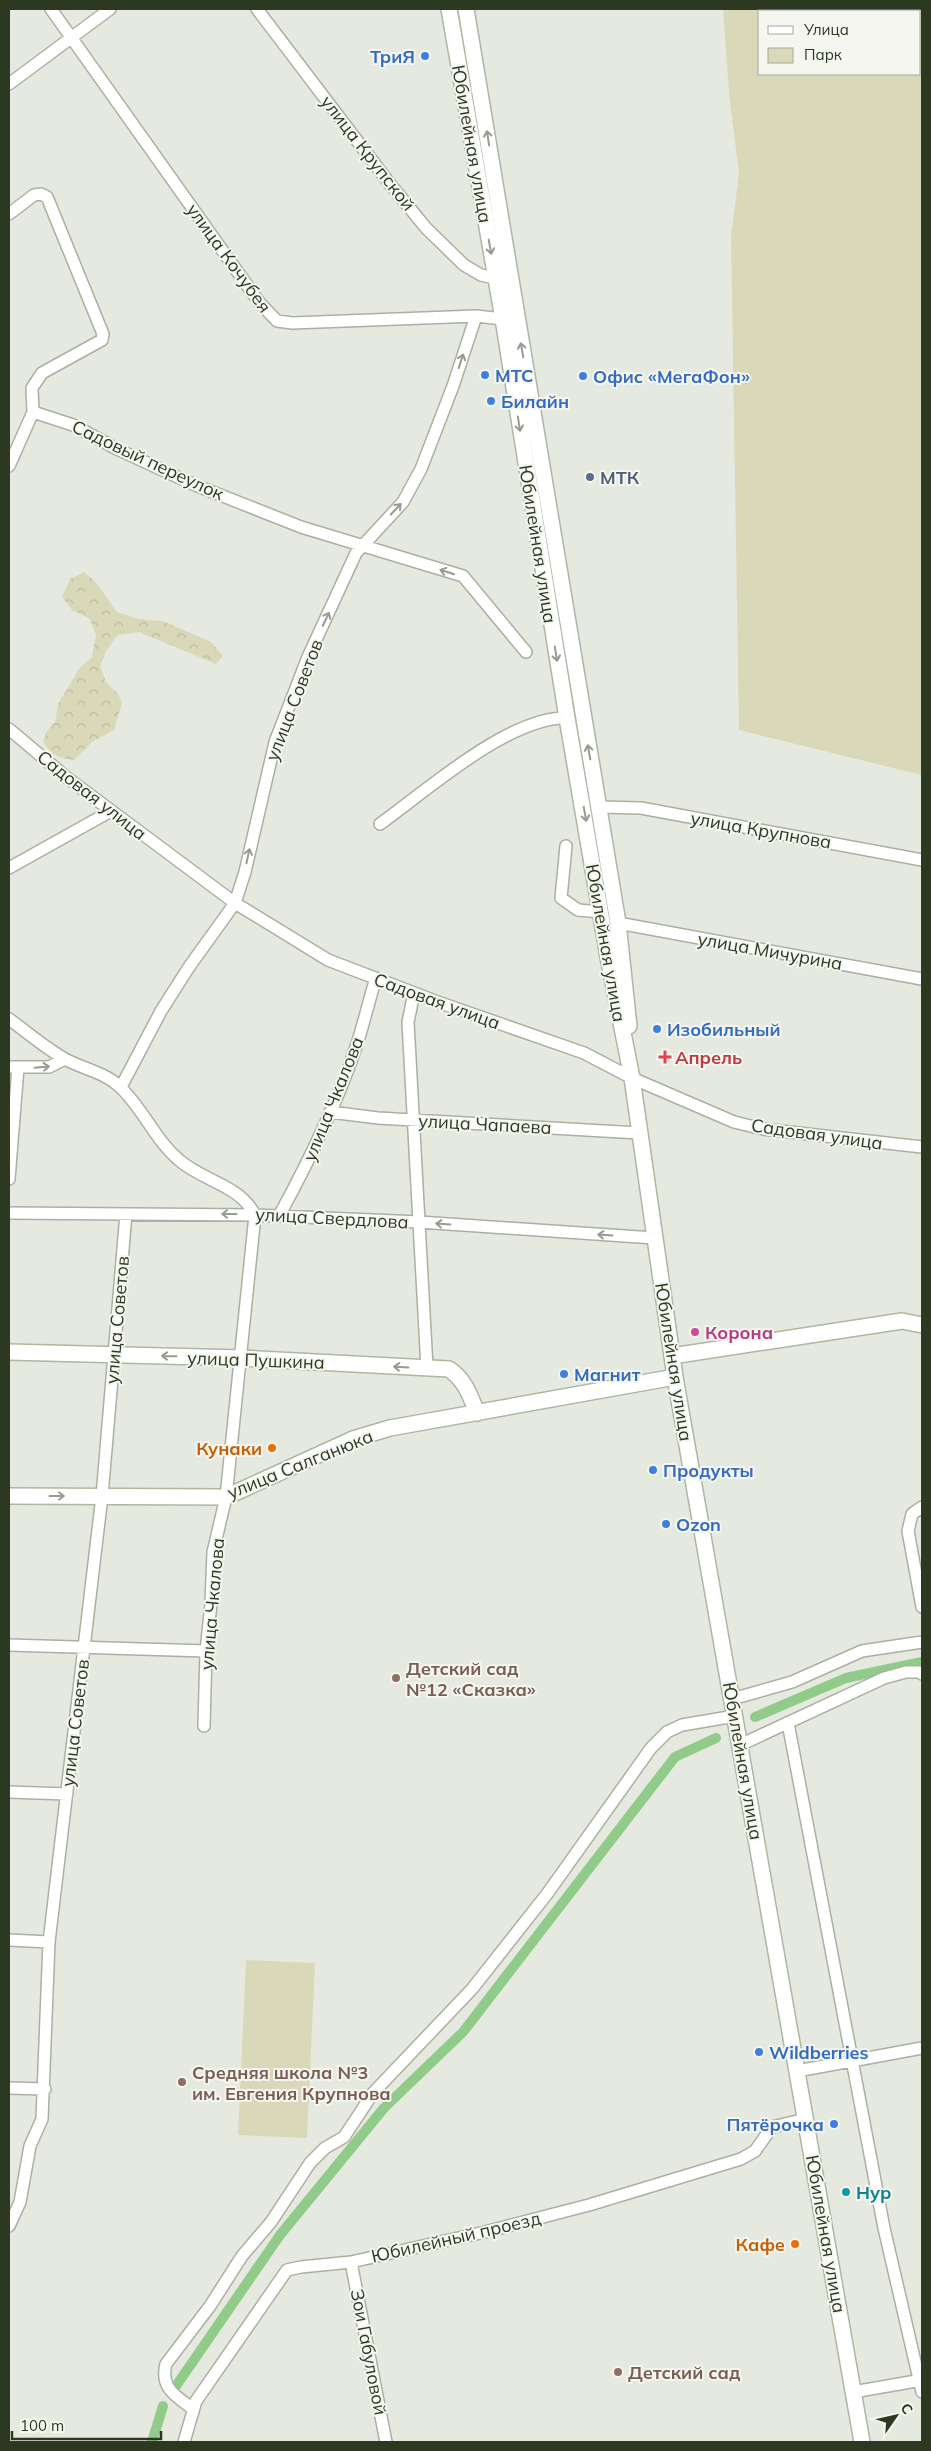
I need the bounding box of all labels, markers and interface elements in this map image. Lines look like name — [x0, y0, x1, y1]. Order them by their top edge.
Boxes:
legend — [758, 10, 921, 75]
text: Улица — [803, 20, 849, 39]
place label: ТриЯ — [370, 45, 415, 68]
text: Парк — [804, 45, 843, 64]
marker: ТриЯ — [419, 50, 431, 62]
street label: Юбилейная улица — [447, 63, 497, 225]
street label: улица Крупской — [316, 91, 420, 215]
one-way arrow — [482, 130, 492, 146]
street label: улица Кочубея — [182, 199, 276, 317]
one-way arrow — [485, 238, 495, 254]
one-way arrow — [517, 343, 527, 359]
one-way arrow — [457, 354, 466, 370]
place label: МТС — [495, 364, 533, 387]
place label: Офис «МегаФон» — [593, 365, 750, 388]
marker: МТС — [479, 369, 491, 381]
marker: Офис «МегаФон» — [577, 370, 589, 382]
place label: Билайн — [501, 390, 569, 413]
marker: Билайн — [485, 395, 497, 407]
street label: Садовый переулок — [68, 415, 228, 505]
one-way arrow — [514, 416, 524, 432]
street label: Юбилейная улица — [514, 463, 562, 625]
place label: МТК — [600, 466, 640, 489]
marker: МТК — [584, 471, 596, 483]
one-way arrow — [390, 503, 402, 516]
one-way arrow — [440, 566, 456, 576]
one-way arrow — [321, 612, 331, 627]
street label: улица Советов — [260, 636, 328, 764]
one-way arrow — [552, 645, 562, 661]
street label: Садовая улица — [33, 745, 151, 845]
one-way arrow — [584, 745, 594, 761]
one-way arrow — [580, 805, 590, 821]
street label: улица Крупнова — [689, 806, 833, 854]
one-way arrow — [244, 848, 253, 864]
street label: Юбилейная улица — [581, 862, 631, 1024]
street label: улица Мичурина — [696, 927, 844, 975]
street label: Садовая улица — [371, 968, 503, 1034]
place label: Изобильный — [667, 1018, 781, 1041]
marker: Изобильный — [651, 1023, 663, 1035]
street label: улица Чкалова — [298, 1033, 368, 1165]
place label: Апрель — [675, 1046, 742, 1069]
marker: Апрель — [659, 1051, 671, 1063]
one-way arrow — [34, 1062, 50, 1071]
street label: улица Чапаева — [418, 1109, 552, 1139]
street label: Садовая улица — [750, 1113, 884, 1155]
street label: улица Свердлова — [255, 1203, 409, 1233]
one-way arrow — [221, 1209, 237, 1219]
one-way arrow — [436, 1219, 452, 1229]
one-way arrow — [598, 1230, 614, 1240]
street label: улица Советов — [100, 1255, 134, 1385]
street label: Юбилейная улица — [650, 1281, 698, 1443]
place label: Корона — [705, 1321, 773, 1344]
marker: Корона — [689, 1326, 701, 1338]
street label: улица Пушкина — [187, 1346, 325, 1374]
one-way arrow — [161, 1352, 177, 1361]
one-way arrow — [393, 1362, 409, 1371]
place label: Магнит — [574, 1363, 641, 1386]
marker: Магнит — [558, 1368, 570, 1380]
street label: улица Салганюка — [224, 1424, 376, 1504]
place label: Кунаки — [196, 1437, 262, 1460]
marker: Кунаки — [266, 1442, 278, 1454]
place label: Продукты — [663, 1459, 754, 1482]
marker: Продукты — [647, 1464, 659, 1476]
one-way arrow — [49, 1491, 65, 1501]
place label: Ozon — [676, 1513, 721, 1536]
marker: Ozon — [660, 1518, 672, 1530]
street label: улица Чкалова — [195, 1537, 229, 1671]
place label: Детский сад №12 «Сказка» — [406, 1657, 536, 1701]
street label: улица Советов — [56, 1658, 94, 1788]
marker: Детский сад №12 «Сказка» — [390, 1672, 402, 1684]
street label: Юбилейная улица — [718, 1680, 768, 1842]
place label: Wildberries — [769, 2041, 869, 2064]
marker: Wildberries — [753, 2046, 765, 2058]
place label: Средняя школа №3 им. Евгения Крупнова — [192, 2061, 391, 2105]
marker: Средняя школа №3 им. Евгения Крупнова — [176, 2076, 188, 2088]
place label: Пятёрочка — [727, 2113, 824, 2136]
marker: Пятёрочка — [828, 2118, 840, 2130]
street label: Юбилейная улица — [801, 2153, 851, 2315]
place label: Нур — [856, 2181, 891, 2204]
marker: Нур — [840, 2186, 852, 2198]
street label: Юбилейный проезд — [369, 2206, 543, 2268]
place label: Кафе — [736, 2233, 785, 2256]
marker: Кафе — [789, 2238, 801, 2250]
street label: Зои Габуловой — [346, 2287, 392, 2417]
place label: Детский сад — [628, 2361, 741, 2384]
marker: Детский сад — [612, 2366, 624, 2378]
north arrow — [871, 2391, 921, 2441]
text: С — [897, 2400, 917, 2418]
scale bar — [12, 2408, 161, 2440]
text: 100 m — [20, 2416, 64, 2435]

